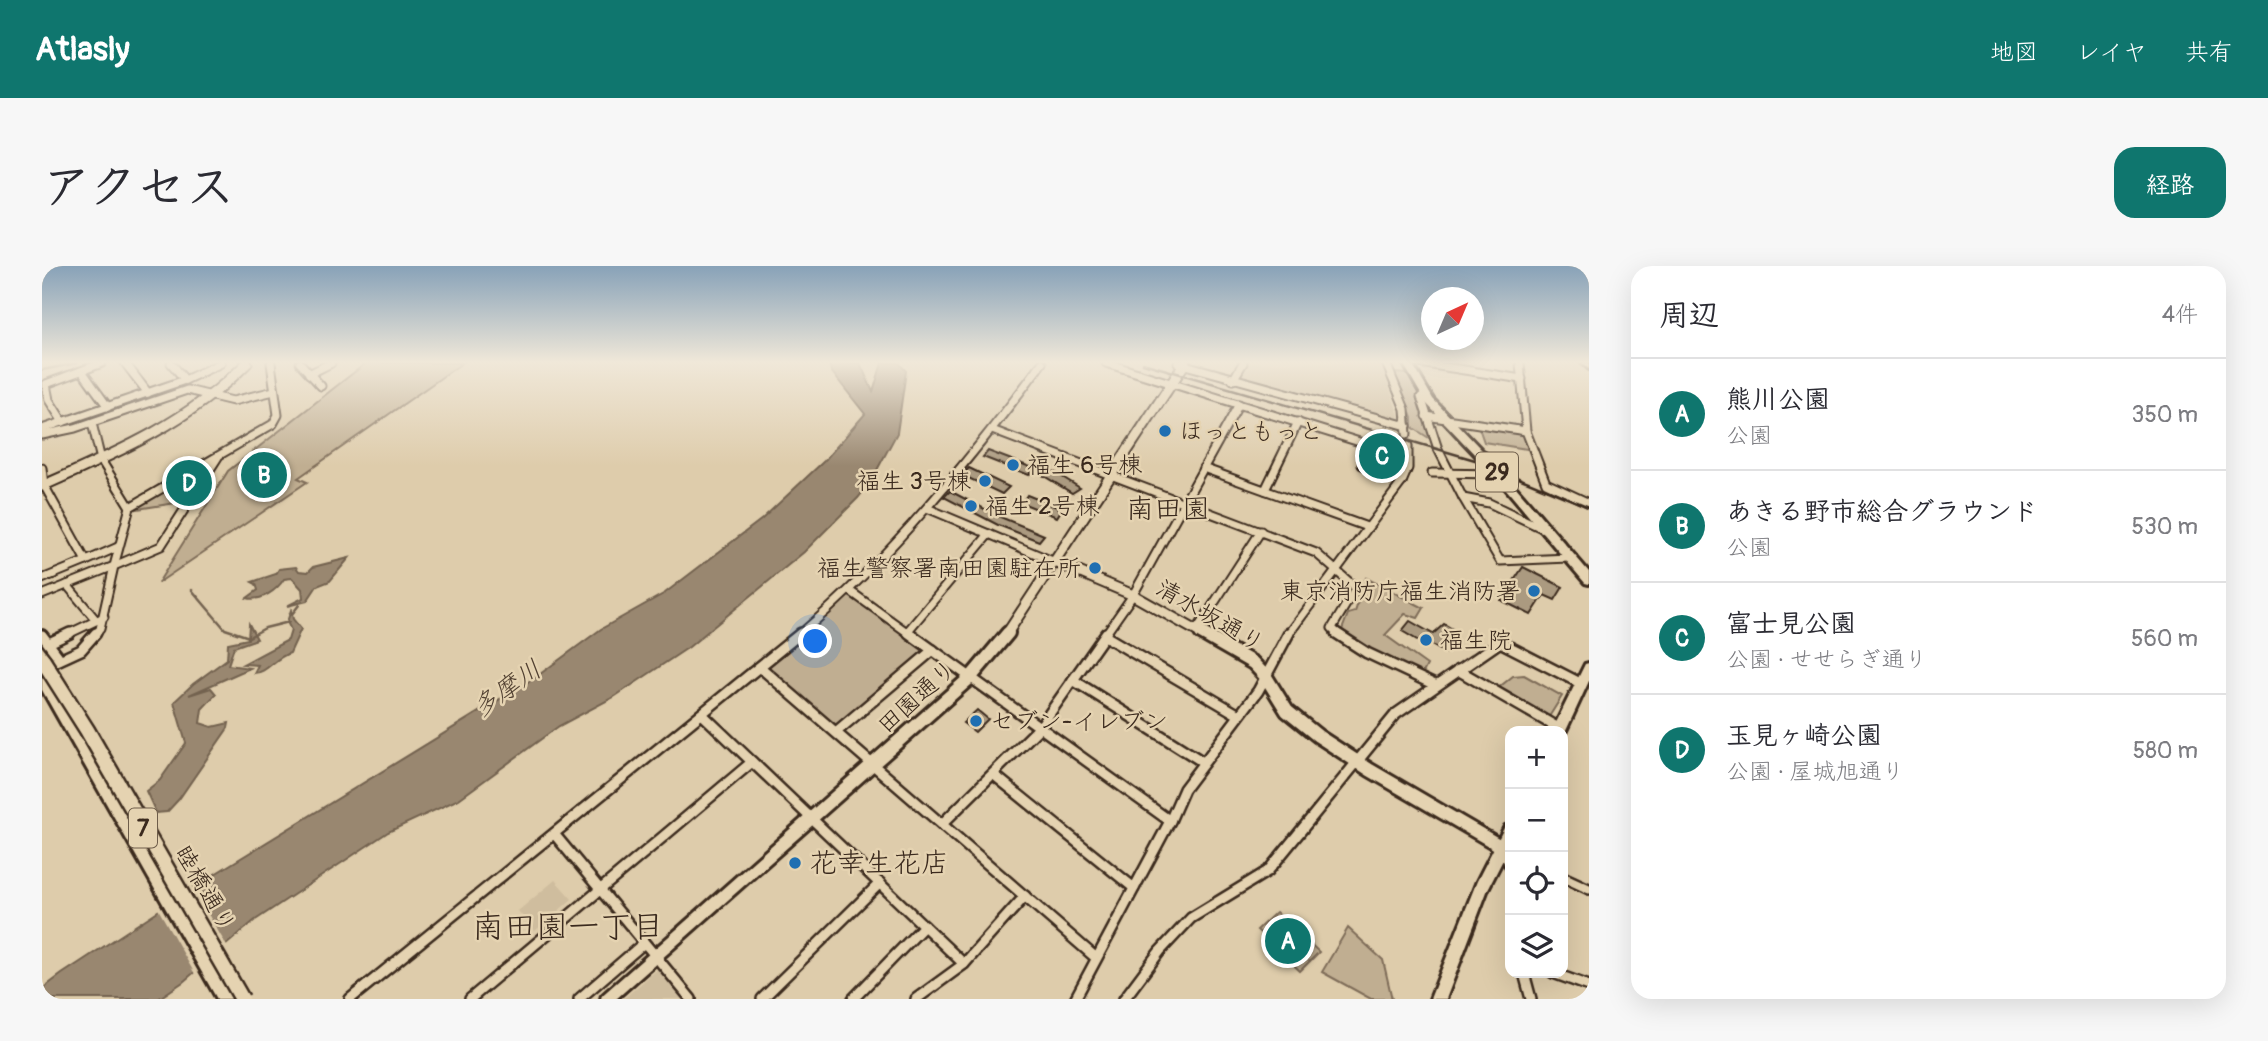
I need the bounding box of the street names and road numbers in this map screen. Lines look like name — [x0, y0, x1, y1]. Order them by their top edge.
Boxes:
road number: 29 — [1476, 452, 1518, 492]
street label: 清水坂通り — [1151, 573, 1269, 659]
street label: 田園通り — [872, 654, 962, 740]
road number: 7 — [129, 808, 157, 848]
street label: 睦橋通り — [168, 840, 242, 938]

